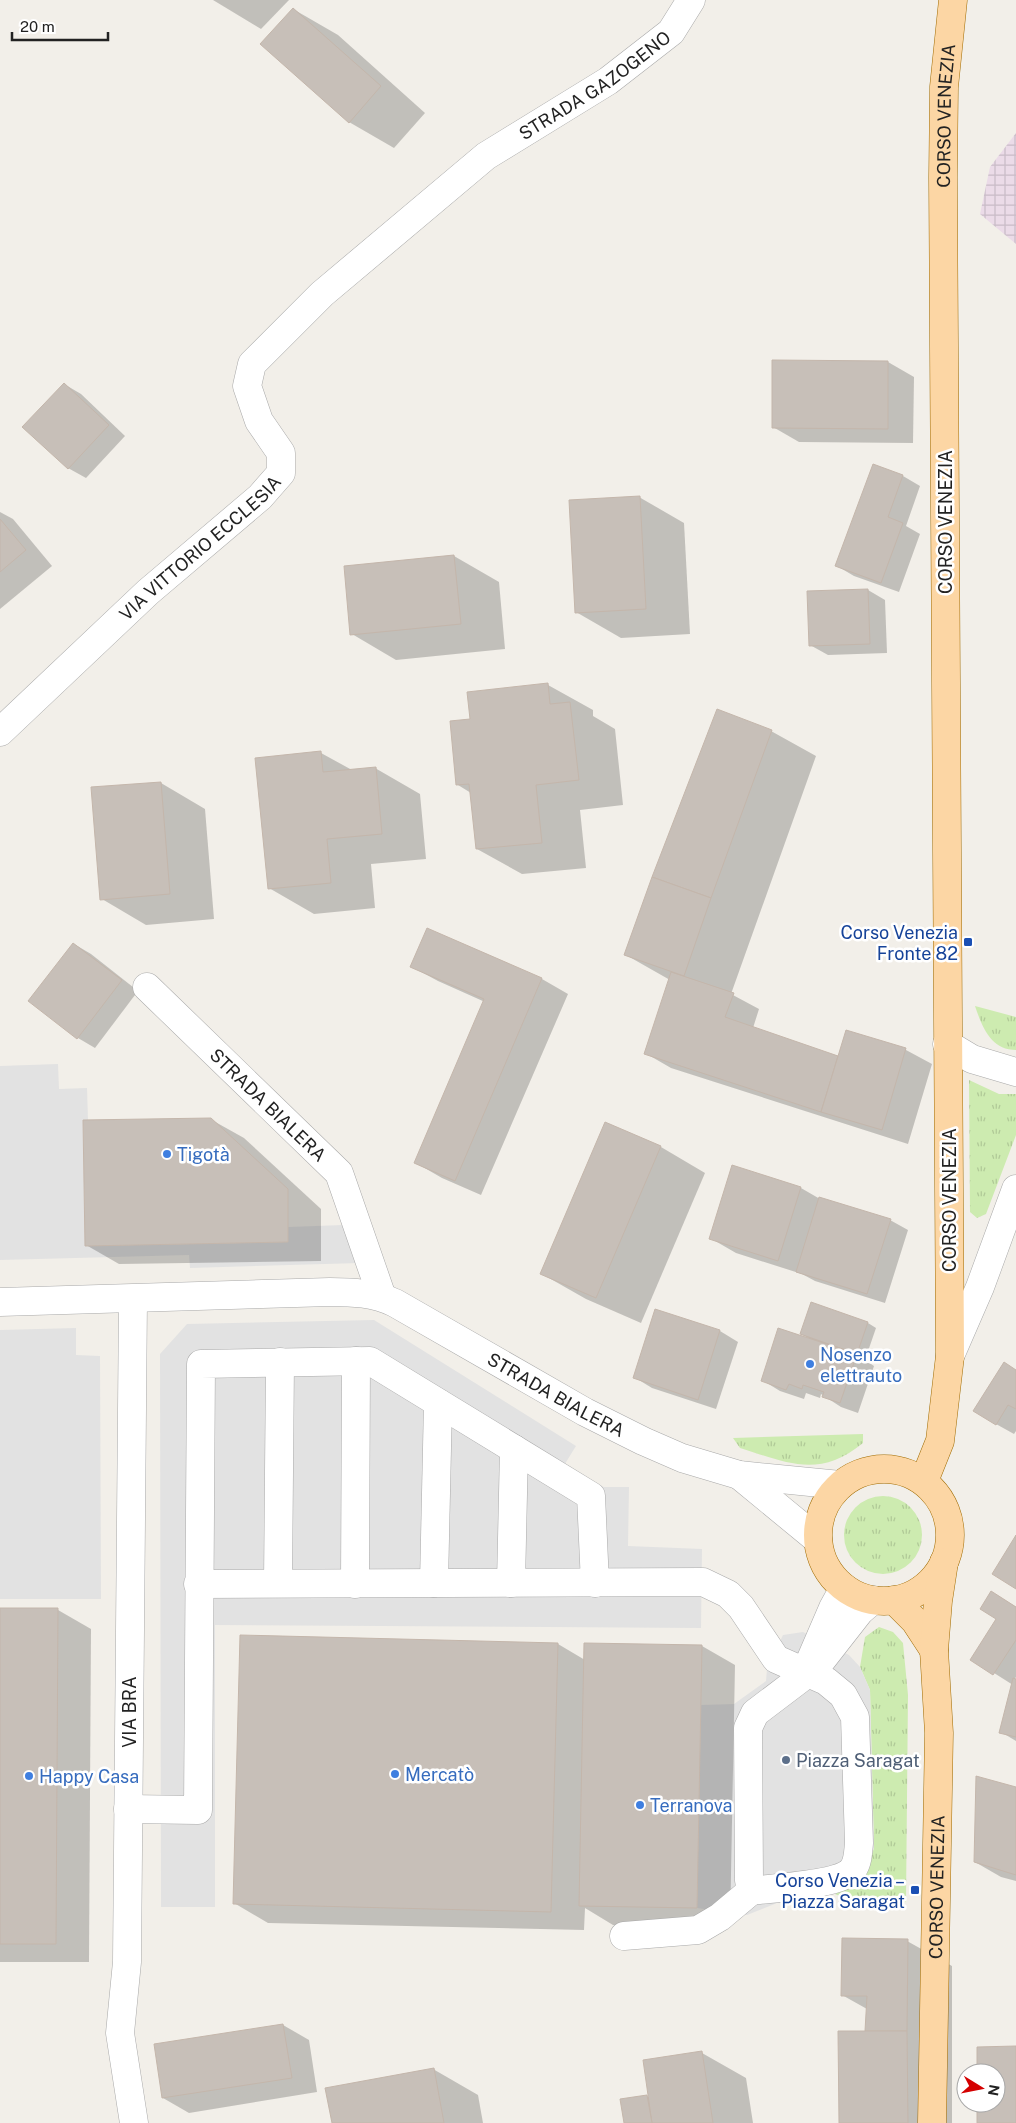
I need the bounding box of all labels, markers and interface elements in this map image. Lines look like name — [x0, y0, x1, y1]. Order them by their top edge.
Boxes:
scale bar — [12, 10, 109, 42]
text: 20 m — [20, 18, 55, 35]
street label: STRADA GAZOGENO — [515, 26, 674, 144]
street label: CORSO VENEZIA — [932, 43, 959, 188]
street label: CORSO VENEZIA — [935, 450, 956, 594]
street label: VIA VITTORIO ECCLESIA — [115, 471, 285, 624]
place label: Corso Venezia Fronte 82 — [840, 922, 958, 964]
marker: Corso Venezia Fronte 82 — [962, 936, 974, 948]
street label: STRADA BIALERA — [206, 1044, 331, 1166]
street label: CORSO VENEZIA — [939, 1128, 960, 1272]
place label: Tigotà — [177, 1144, 230, 1165]
marker: Tigotà — [161, 1148, 173, 1160]
place label: Nosenzo elettrauto — [820, 1344, 902, 1386]
street label: STRADA BIALERA — [484, 1348, 628, 1441]
marker: Nosenzo elettrauto — [804, 1358, 816, 1370]
street label: VIA BRA — [119, 1676, 140, 1748]
place label: Piazza Saragat — [796, 1750, 920, 1771]
marker: Piazza Saragat — [780, 1754, 792, 1766]
place label: Mercatò — [405, 1764, 474, 1785]
place label: Happy Casa — [39, 1766, 139, 1787]
marker: Mercatò — [389, 1768, 401, 1780]
marker: Happy Casa — [23, 1770, 35, 1782]
place label: Terranova — [650, 1795, 733, 1816]
marker: Terranova — [634, 1799, 646, 1811]
street label: CORSO VENEZIA — [924, 1815, 948, 1959]
place label: Corso Venezia – Piazza Saragat — [775, 1870, 905, 1912]
marker: Corso Venezia – Piazza Saragat — [909, 1884, 921, 1896]
north arrow — [956, 2063, 1006, 2113]
text: N — [985, 2083, 1003, 2097]

